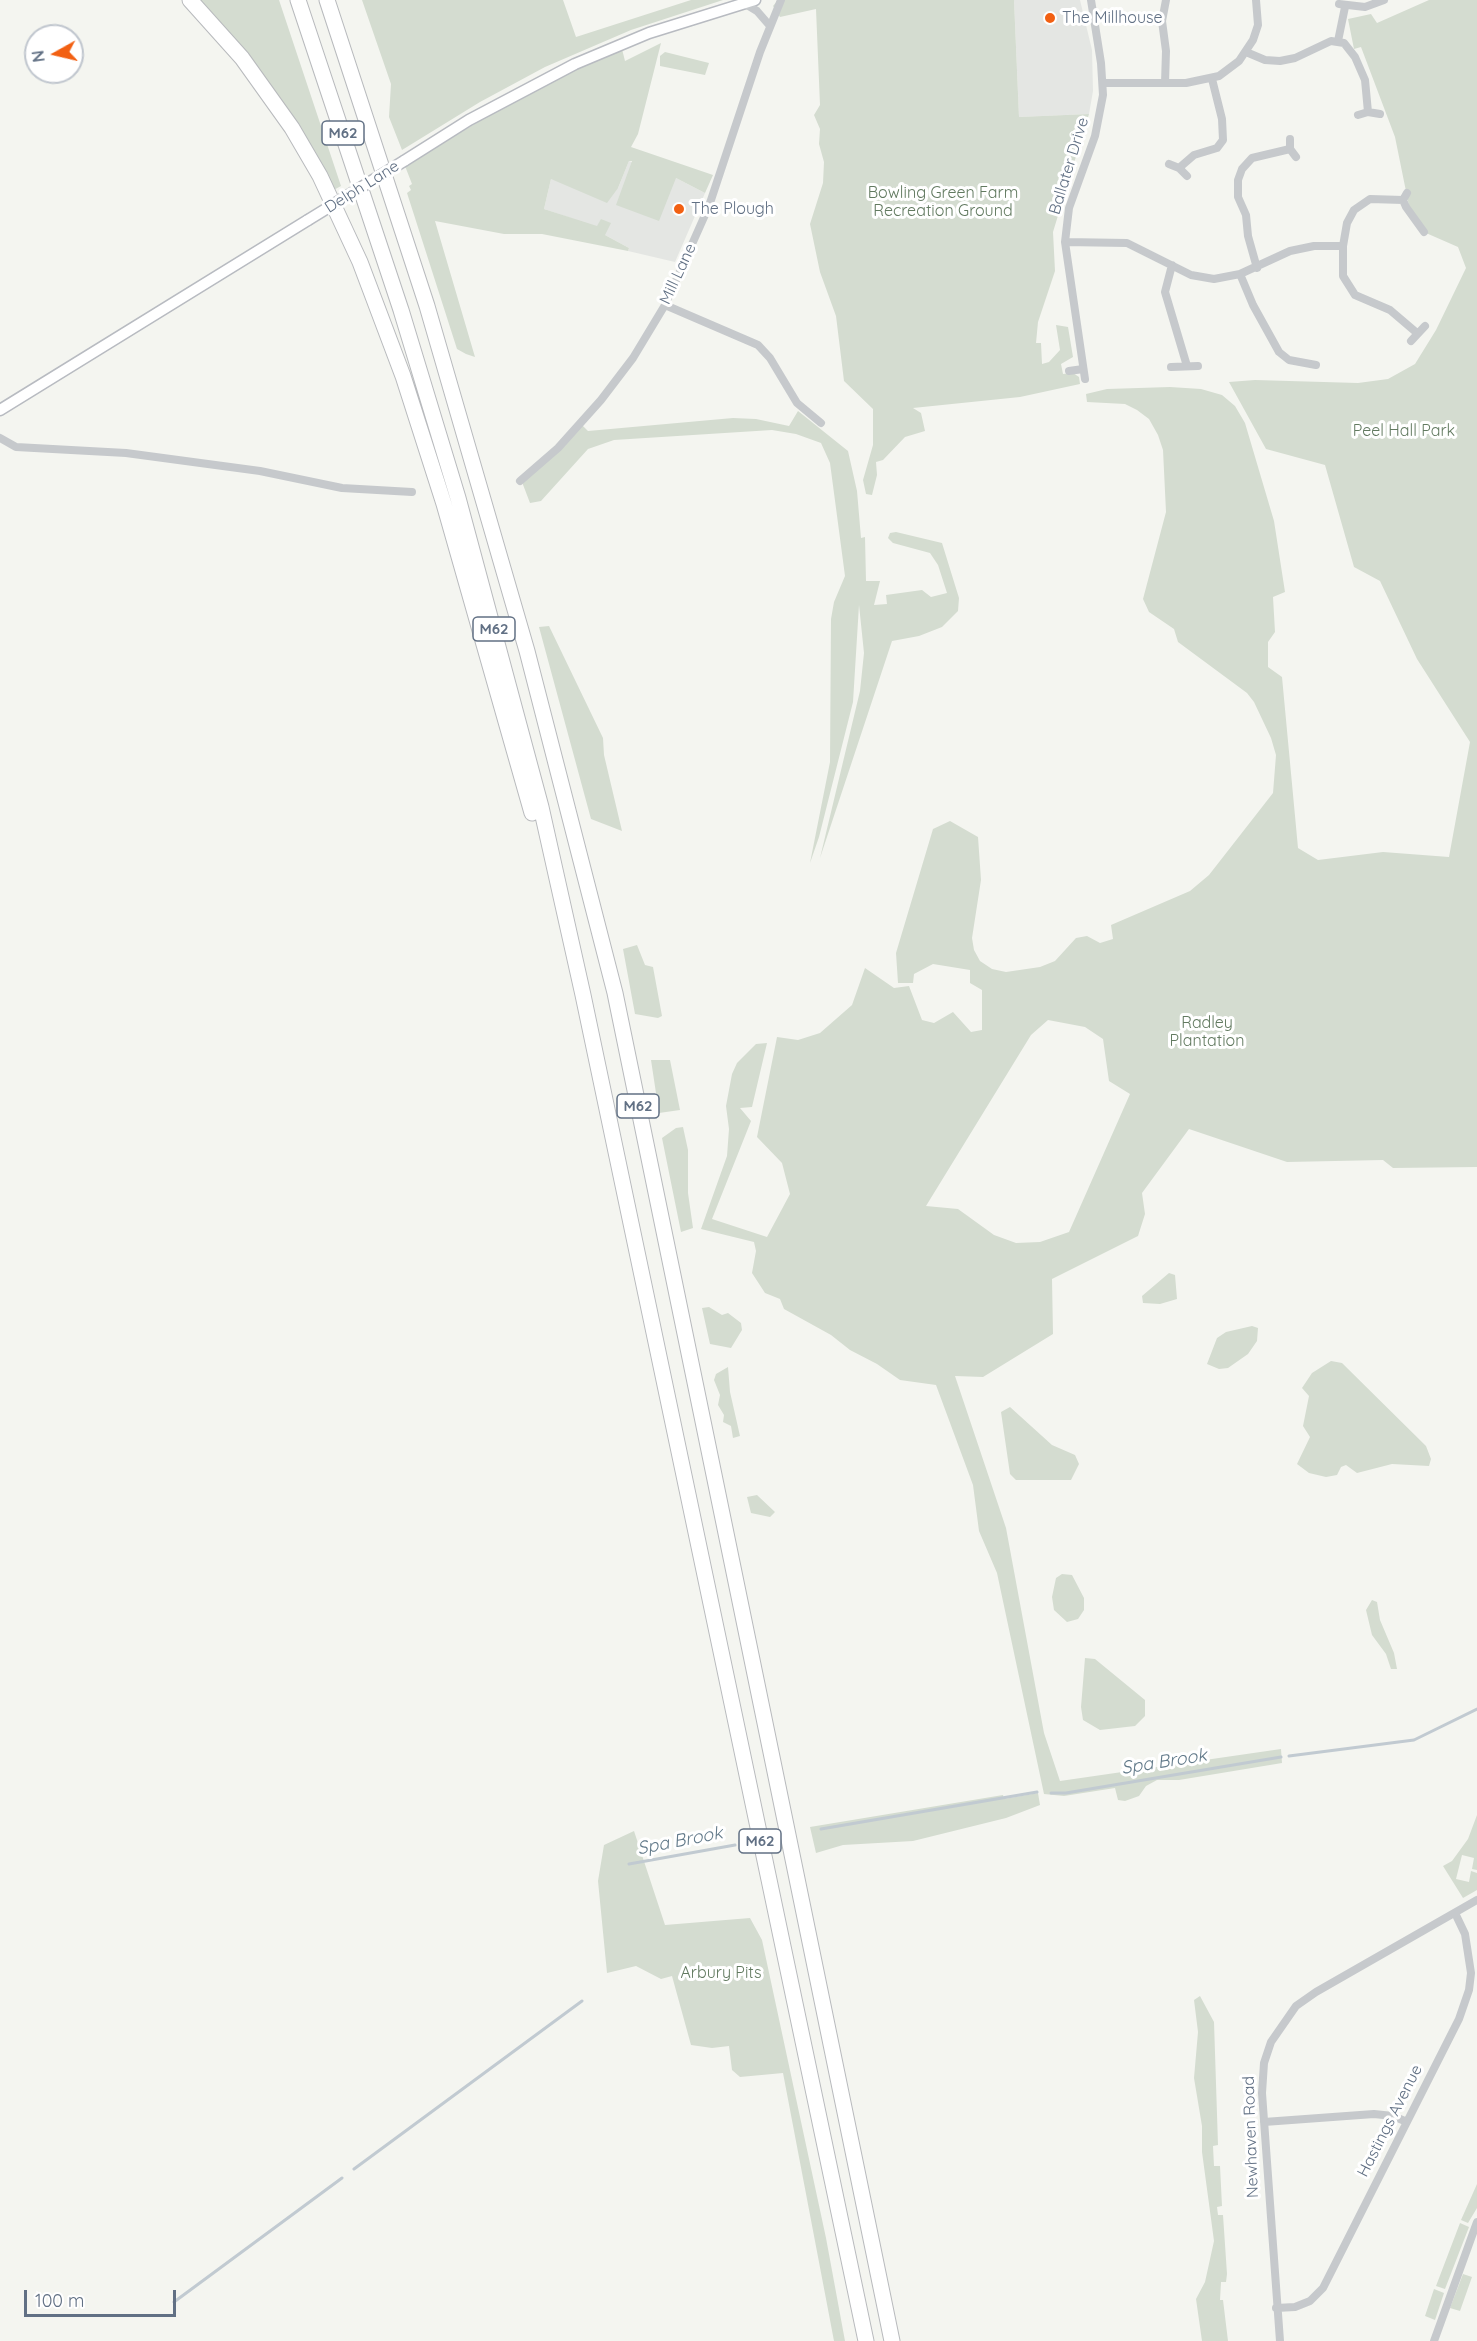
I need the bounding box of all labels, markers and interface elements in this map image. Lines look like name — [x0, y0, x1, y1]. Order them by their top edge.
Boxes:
place label: The Millhouse — [1062, 8, 1163, 28]
marker: The Millhouse — [1043, 11, 1057, 25]
north arrow — [24, 24, 84, 84]
text: N — [27, 49, 49, 63]
street label: Ballater Drive — [1045, 115, 1093, 217]
road number: M62 — [322, 121, 364, 145]
street label: Delph Lane — [321, 157, 403, 217]
park label: Bowling Green Farm Recreation Ground — [868, 183, 1018, 221]
place label: The Plough — [691, 199, 774, 219]
marker: The Plough — [672, 202, 686, 216]
street label: Mill Lane — [656, 241, 700, 307]
park label: Peel Hall Park — [1353, 421, 1455, 441]
road number: M62 — [473, 617, 515, 641]
park label: Radley Plantation — [1169, 1013, 1245, 1051]
road number: M62 — [617, 1094, 659, 1118]
water label: Spa Brook — [1120, 1745, 1208, 1779]
water label: Spa Brook — [635, 1822, 725, 1860]
road number: M62 — [739, 1829, 781, 1853]
park label: Arbury Pits — [680, 1963, 762, 1983]
street label: Hastings Avenue — [1353, 2062, 1427, 2180]
street label: Newhaven Road — [1239, 2076, 1263, 2198]
scale bar — [27, 2278, 178, 2316]
text: 100 m — [35, 2289, 84, 2312]

